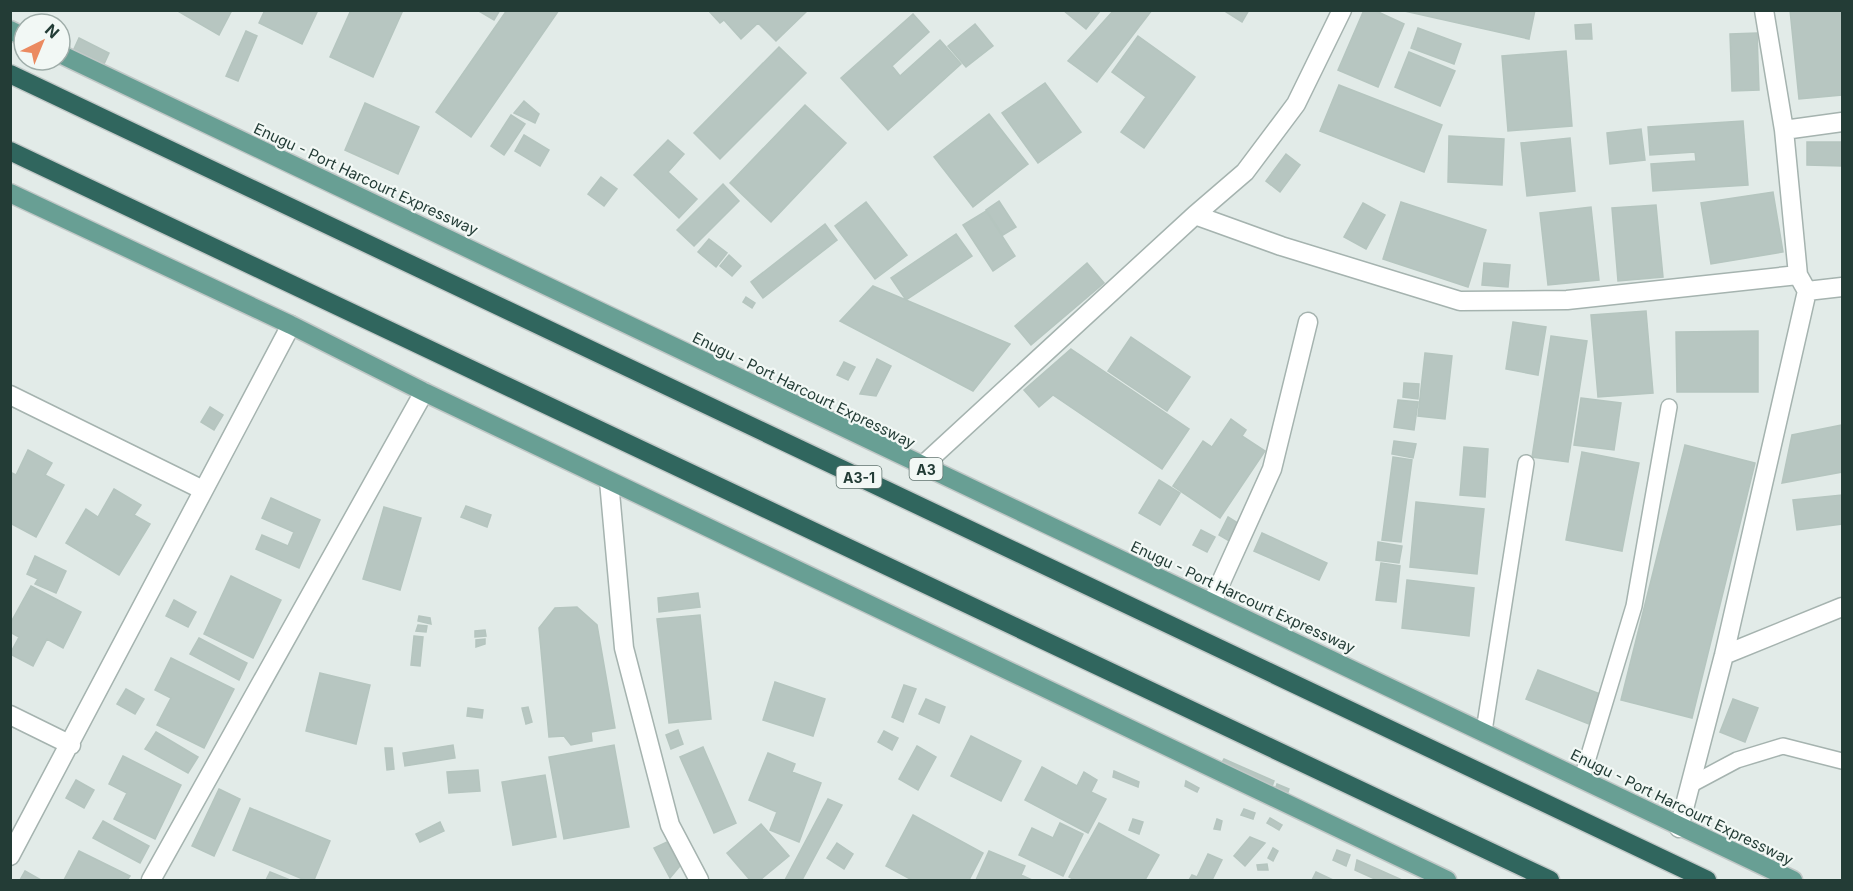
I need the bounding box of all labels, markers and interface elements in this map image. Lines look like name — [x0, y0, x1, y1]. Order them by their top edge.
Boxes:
north arrow — [12, 12, 72, 72]
text: N — [41, 20, 64, 43]
street label: Enugu - Port Harcourt Expressway — [251, 119, 482, 240]
street label: Enugu - Port Harcourt Expressway — [690, 328, 919, 453]
road number: A3 — [910, 458, 942, 480]
road number: A3-1 — [836, 466, 882, 488]
street label: Enugu - Port Harcourt Expressway — [1128, 537, 1359, 658]
street label: Enugu - Port Harcourt Expressway — [1568, 745, 1797, 870]

